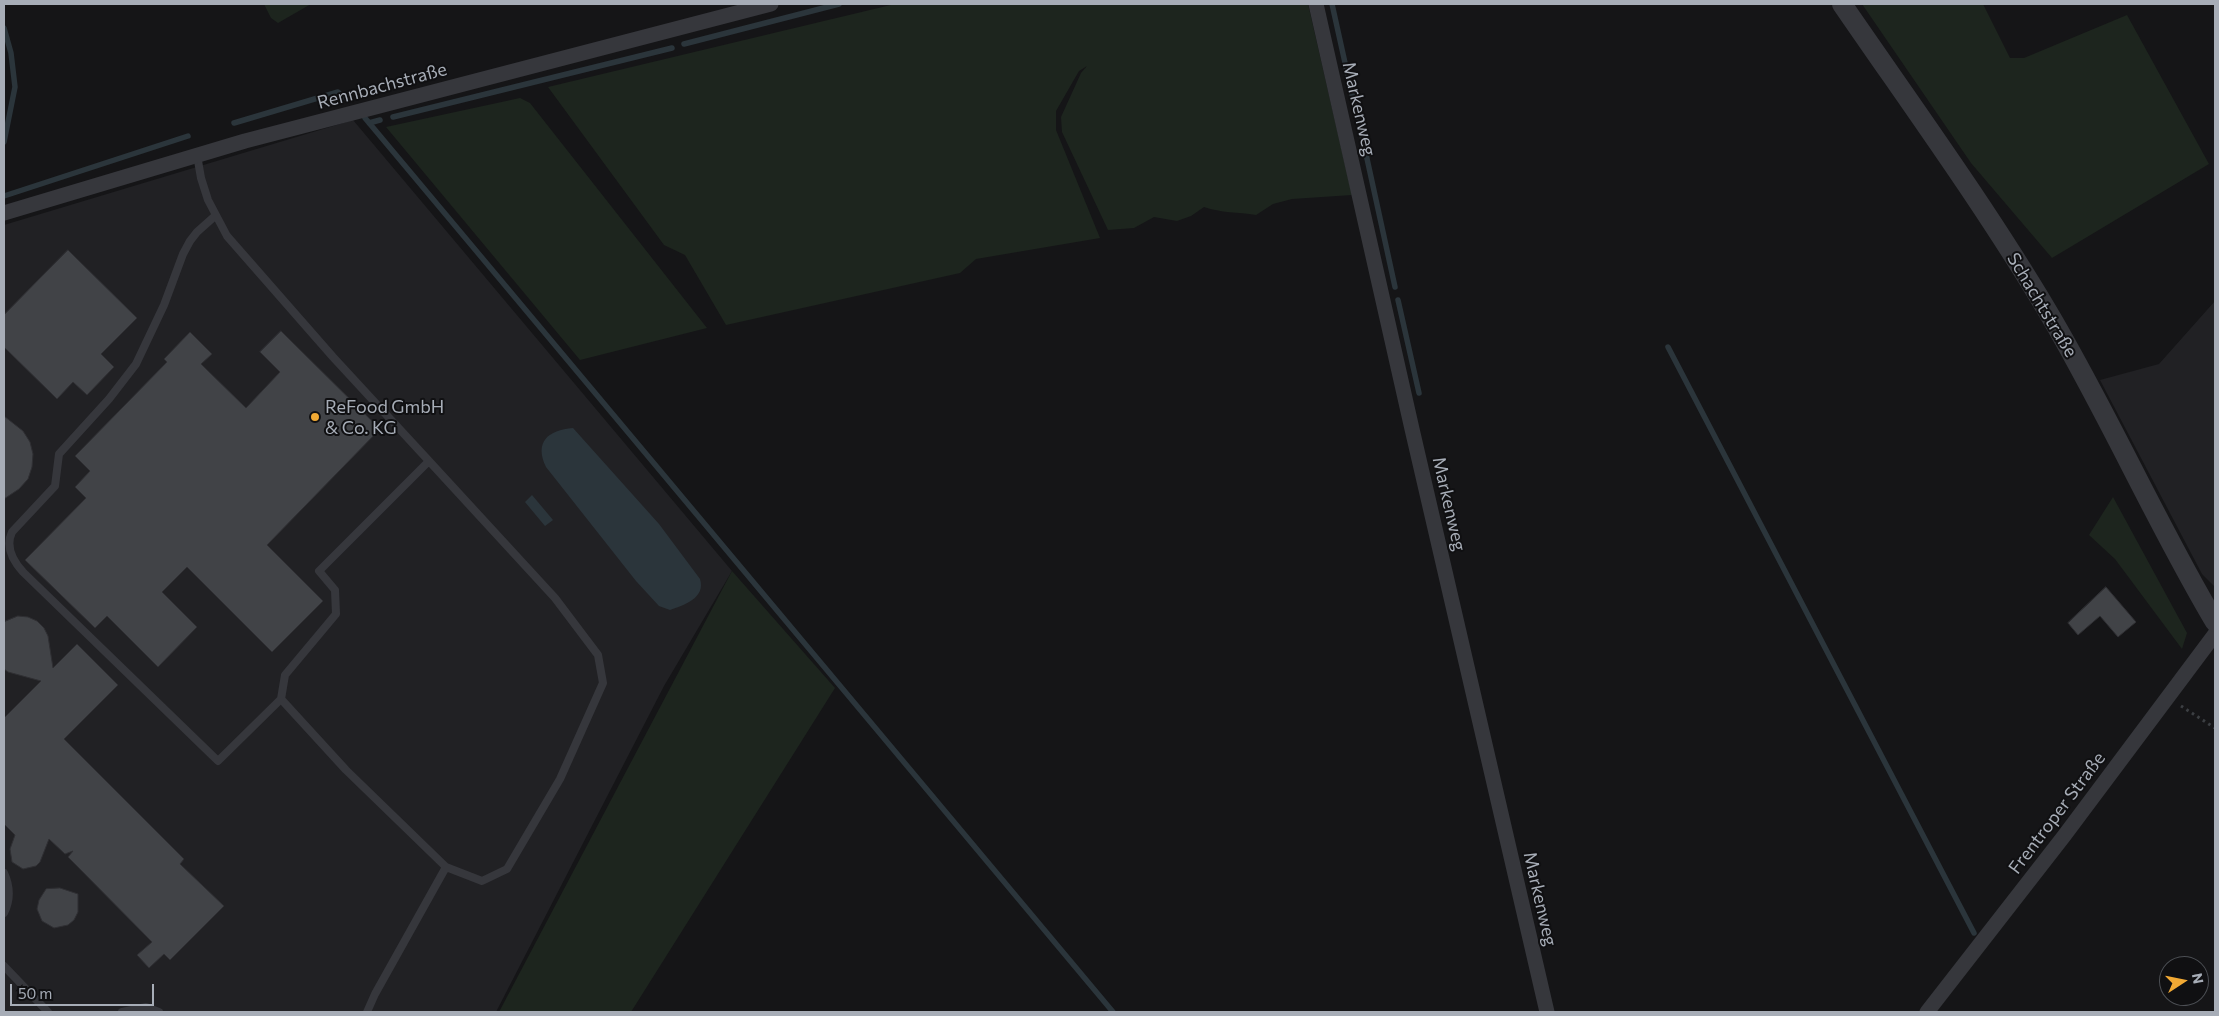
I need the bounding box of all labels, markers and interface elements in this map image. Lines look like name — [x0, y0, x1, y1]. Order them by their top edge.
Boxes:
street label: Rennbachstraße — [315, 58, 449, 114]
street label: Markenweg — [1338, 60, 1380, 158]
street label: Schachtstraße — [2002, 249, 2082, 361]
place label: ReFood GmbH & Co. KG — [325, 396, 444, 438]
marker: ReFood GmbH & Co. KG — [309, 411, 321, 423]
street label: Markenweg — [1428, 455, 1470, 553]
street label: Frentroper Straße — [2004, 748, 2110, 878]
street label: Markenweg — [1519, 850, 1561, 948]
north arrow — [2159, 956, 2209, 1006]
text: N — [2189, 971, 2208, 985]
scale bar — [12, 974, 156, 1006]
text: 50 m — [18, 984, 52, 1002]

